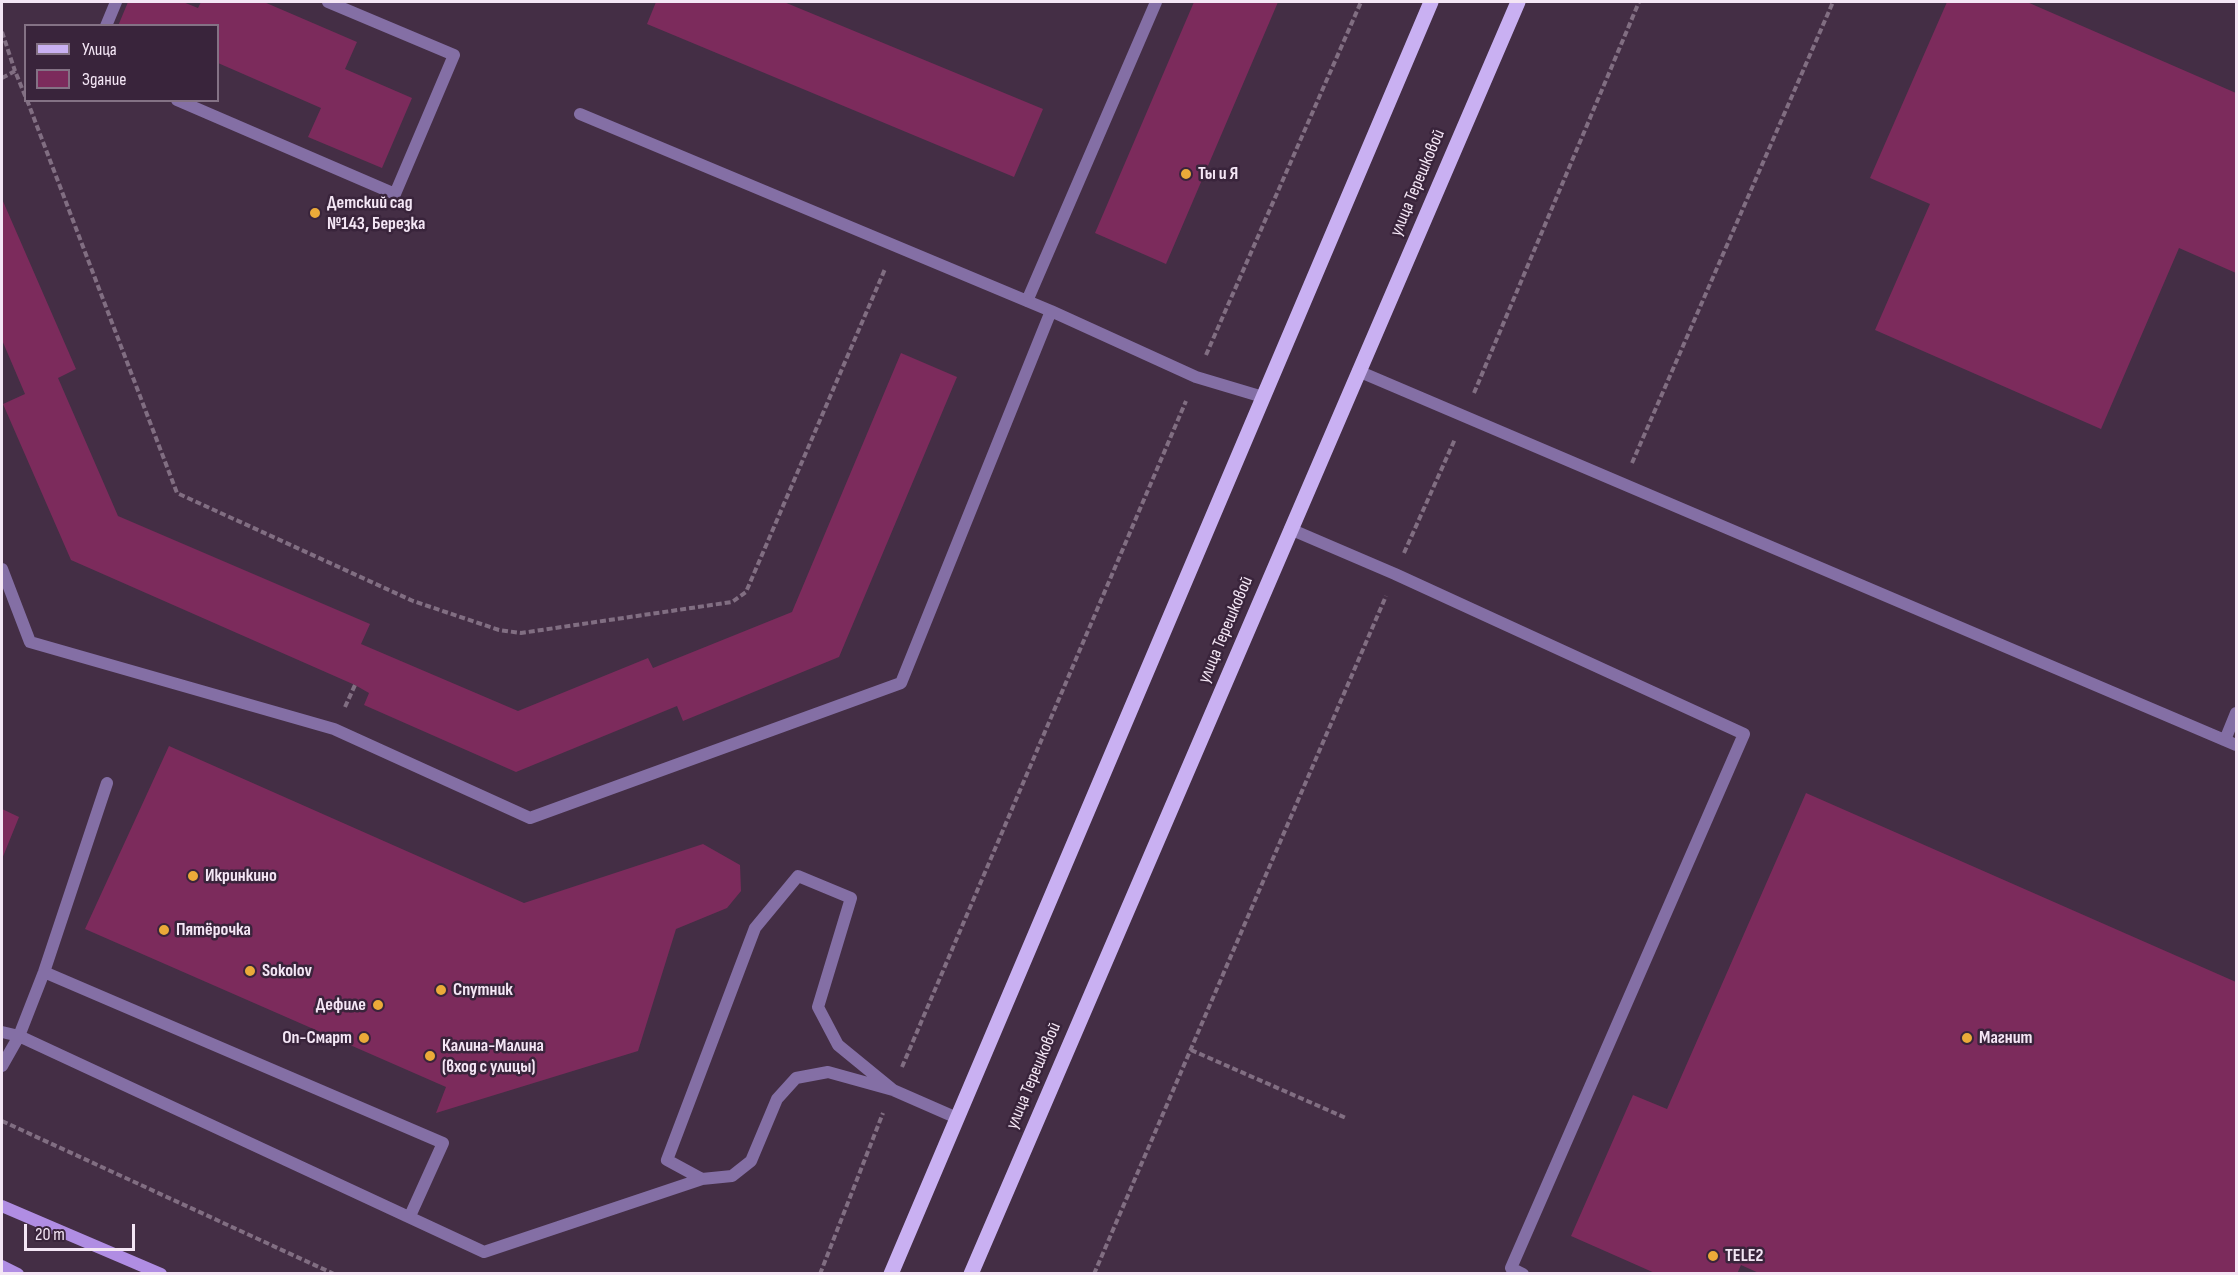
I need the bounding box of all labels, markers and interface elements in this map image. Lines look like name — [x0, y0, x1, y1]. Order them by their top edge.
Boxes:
legend — [24, 24, 219, 102]
text: Улица — [82, 39, 117, 60]
text: Здание — [82, 69, 127, 90]
street label: улица Терешковой — [1386, 126, 1450, 240]
place label: Ты и Я — [1198, 163, 1238, 185]
marker: Ты и Я — [1179, 167, 1193, 181]
place label: Детский сад №143, Березка — [327, 192, 425, 234]
marker: Детский сад №143, Березка — [308, 206, 322, 220]
street label: улица Терешковой — [1194, 573, 1258, 687]
place label: Икринкино — [205, 865, 277, 887]
marker: Икринкино — [186, 869, 200, 883]
place label: Пятёрочка — [176, 919, 251, 941]
marker: Пятёрочка — [157, 923, 171, 937]
place label: Sokolov — [262, 960, 312, 982]
marker: Sokolov — [243, 964, 257, 978]
place label: Спутник — [453, 979, 513, 1001]
marker: Спутник — [434, 983, 448, 997]
place label: Дефиле — [316, 994, 366, 1016]
marker: Дефиле — [371, 998, 385, 1012]
street label: улица Терешковой — [1002, 1019, 1066, 1133]
place label: On-Смарт — [282, 1027, 352, 1049]
place label: Магнит — [1979, 1027, 2032, 1049]
marker: On-Смарт — [357, 1031, 371, 1045]
marker: Магнит — [1960, 1031, 1974, 1045]
place label: Калина-Малина (вход с улицы) — [442, 1035, 544, 1078]
marker: Калина-Малина (вход с улицы) — [423, 1049, 437, 1063]
scale bar — [27, 1212, 138, 1250]
text: 20 m — [35, 1224, 65, 1245]
place label: TELE2 — [1725, 1245, 1763, 1267]
marker: TELE2 — [1706, 1249, 1720, 1263]

